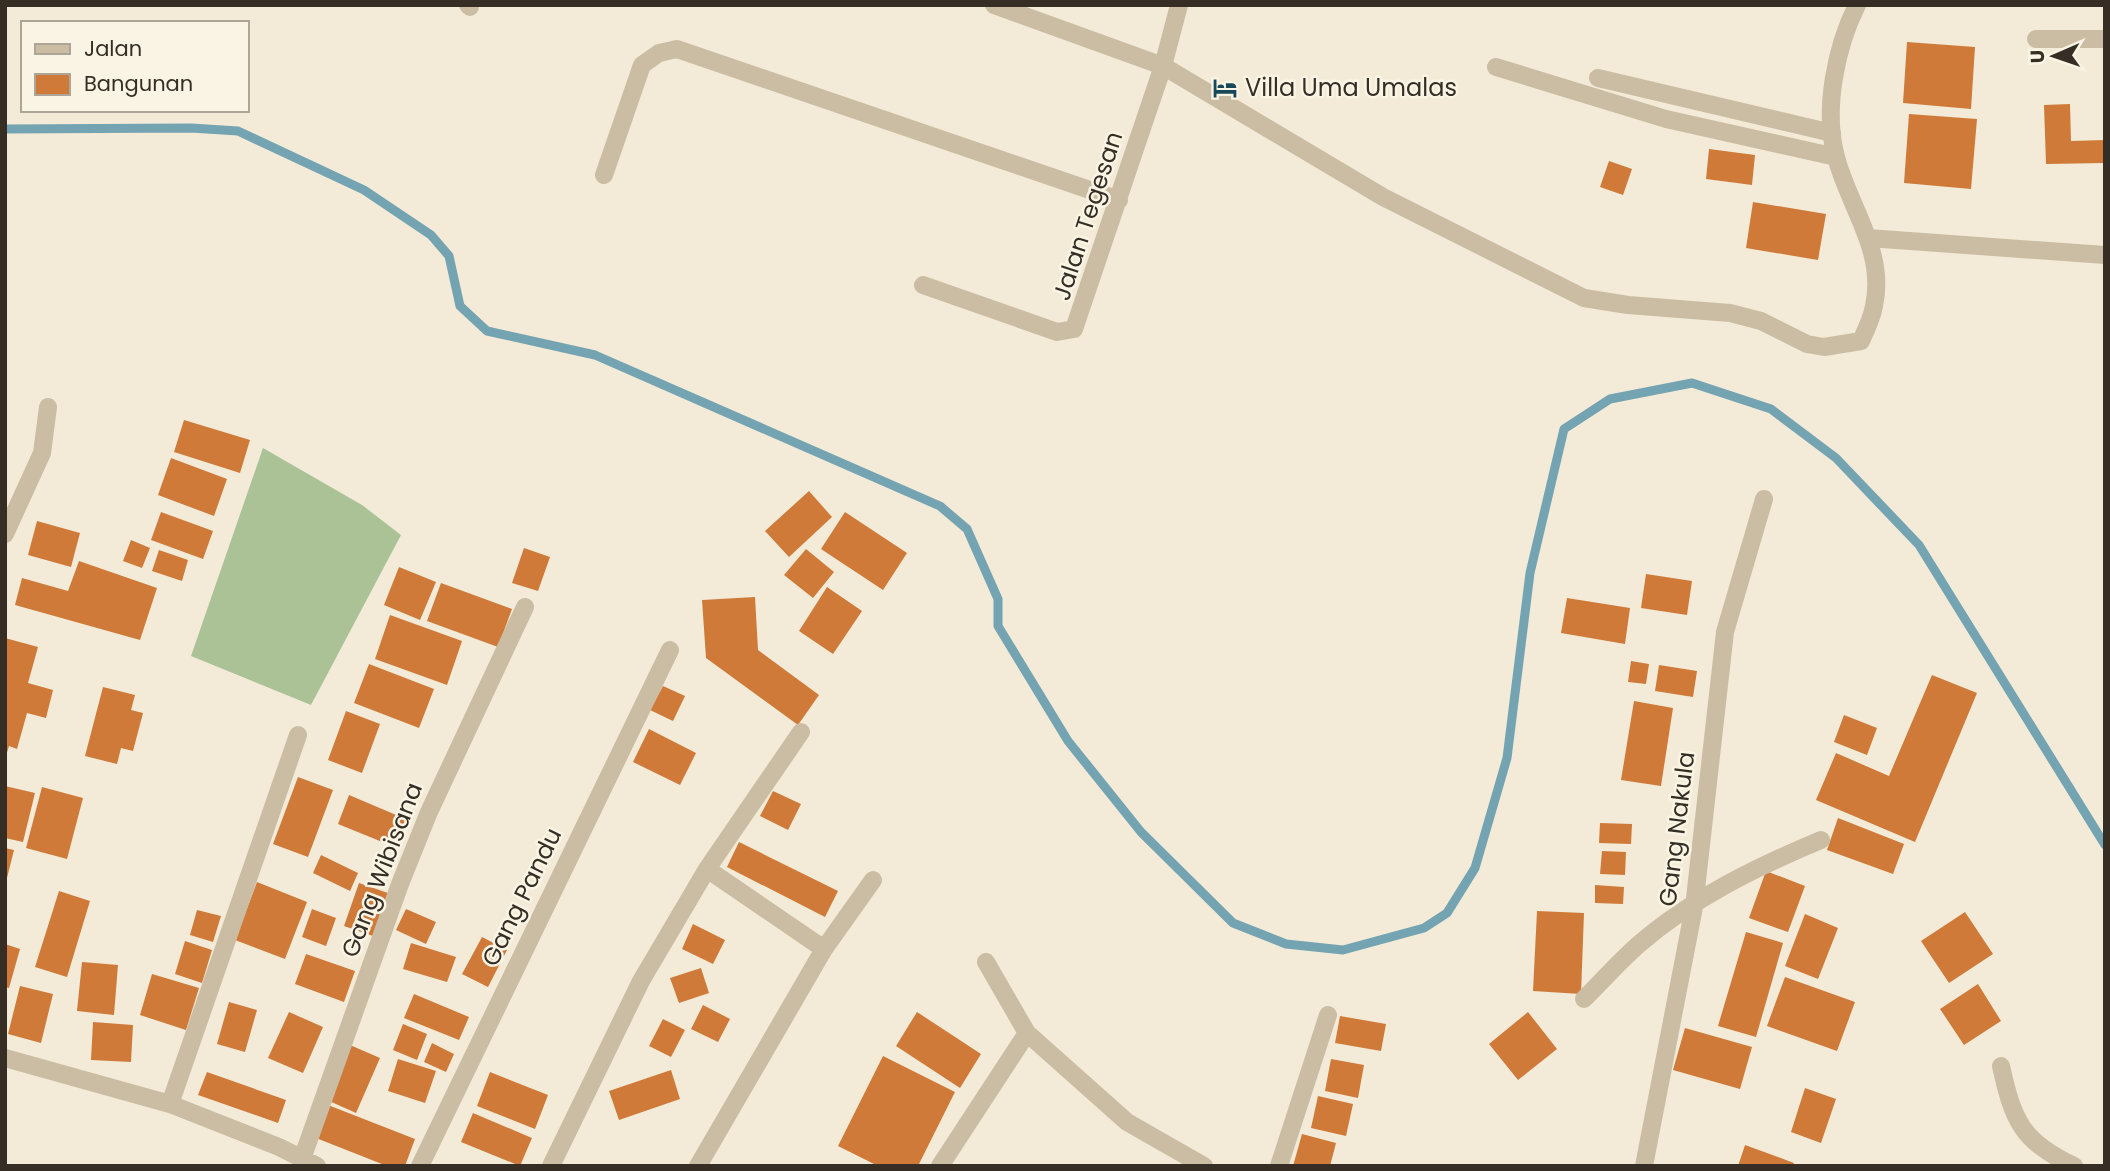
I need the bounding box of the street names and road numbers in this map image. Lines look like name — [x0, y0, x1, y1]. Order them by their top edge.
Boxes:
street label: Jalan Tegesan — [1045, 127, 1130, 305]
street label: Gang Nakula — [1651, 750, 1702, 908]
street label: Gang Wibisana — [333, 778, 430, 962]
street label: Gang Pandu — [474, 822, 569, 971]

